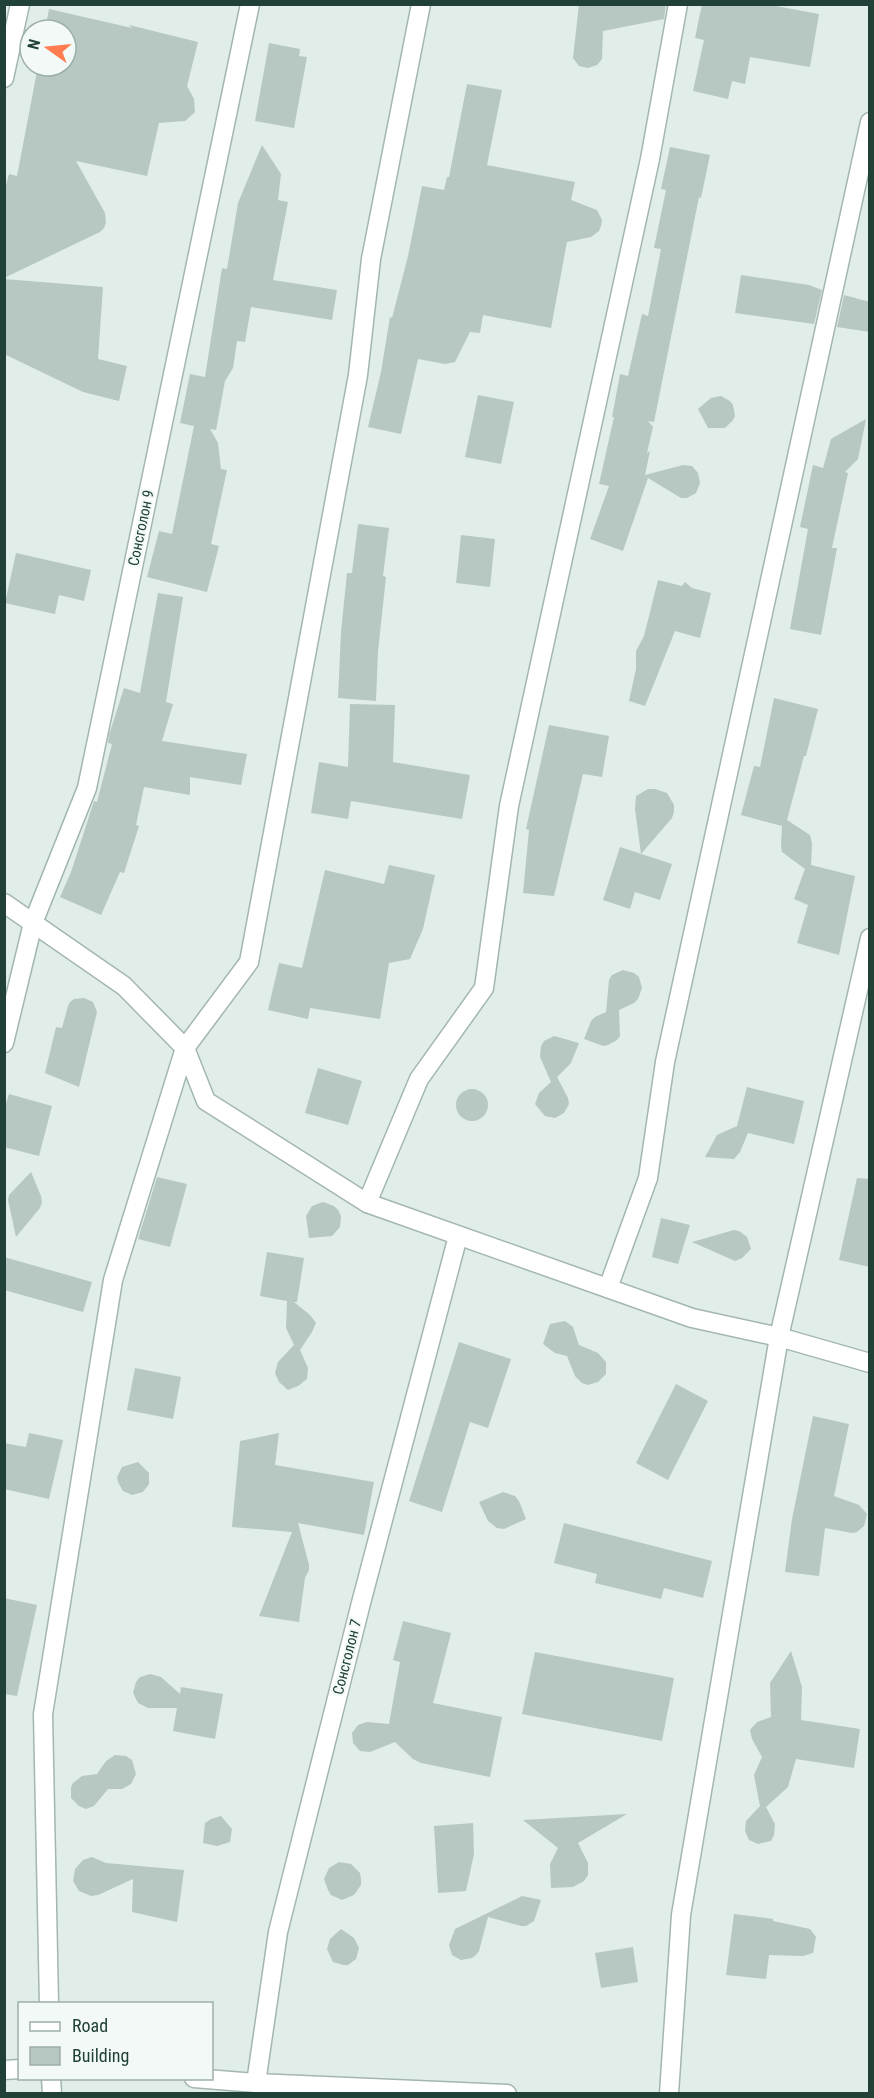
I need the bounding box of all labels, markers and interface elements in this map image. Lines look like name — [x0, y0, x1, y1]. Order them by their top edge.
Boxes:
north arrow — [18, 18, 78, 78]
text: N — [24, 37, 44, 51]
street label: Сонсголон 9 — [124, 488, 158, 568]
street label: Сонсголон 7 — [329, 1617, 365, 1697]
legend — [18, 2002, 213, 2080]
text: Road — [72, 2015, 108, 2036]
text: Building — [72, 2045, 129, 2066]

